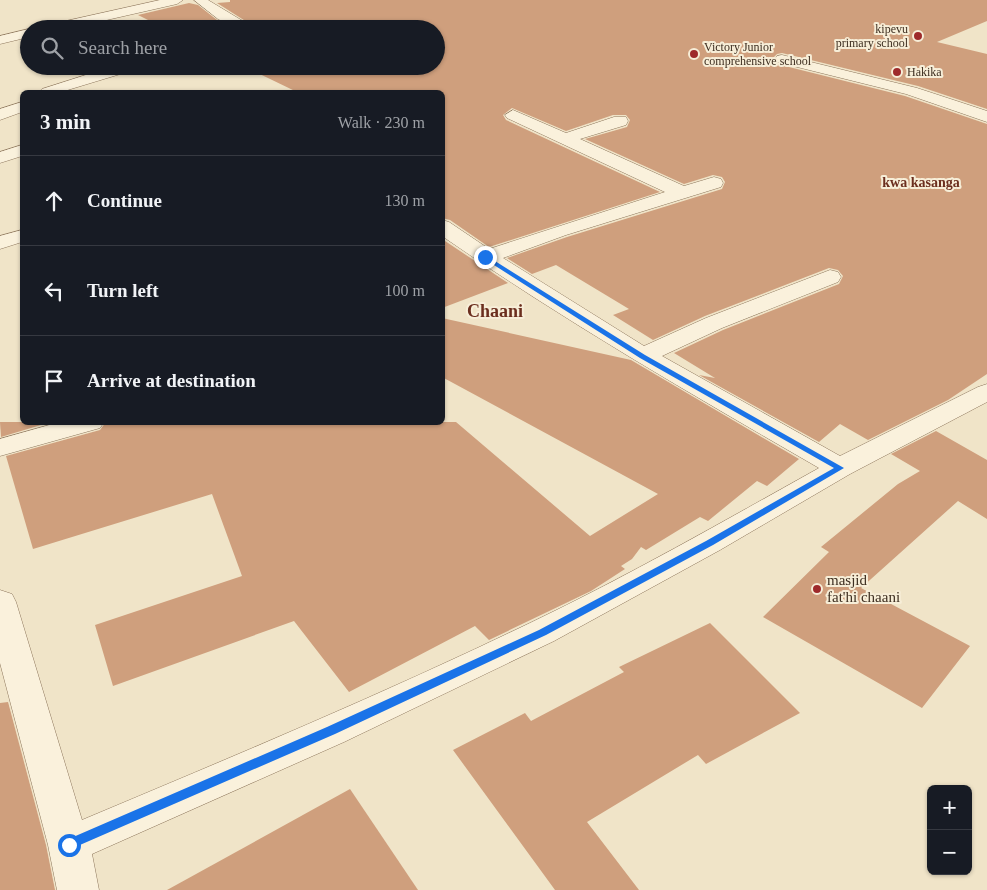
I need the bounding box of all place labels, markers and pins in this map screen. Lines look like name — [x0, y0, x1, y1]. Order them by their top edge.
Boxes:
place label: kipevu primary school — [836, 22, 909, 50]
marker: kipevu primary school — [912, 30, 924, 42]
place label: Victory Junior comprehensive school — [704, 40, 812, 68]
marker: Victory Junior comprehensive school — [688, 48, 700, 60]
place label: Hakika — [907, 65, 942, 79]
marker: Hakika — [891, 66, 903, 78]
place label: masjid fat'hi chaani — [827, 572, 900, 605]
marker: masjid fat'hi chaani — [811, 583, 823, 595]

